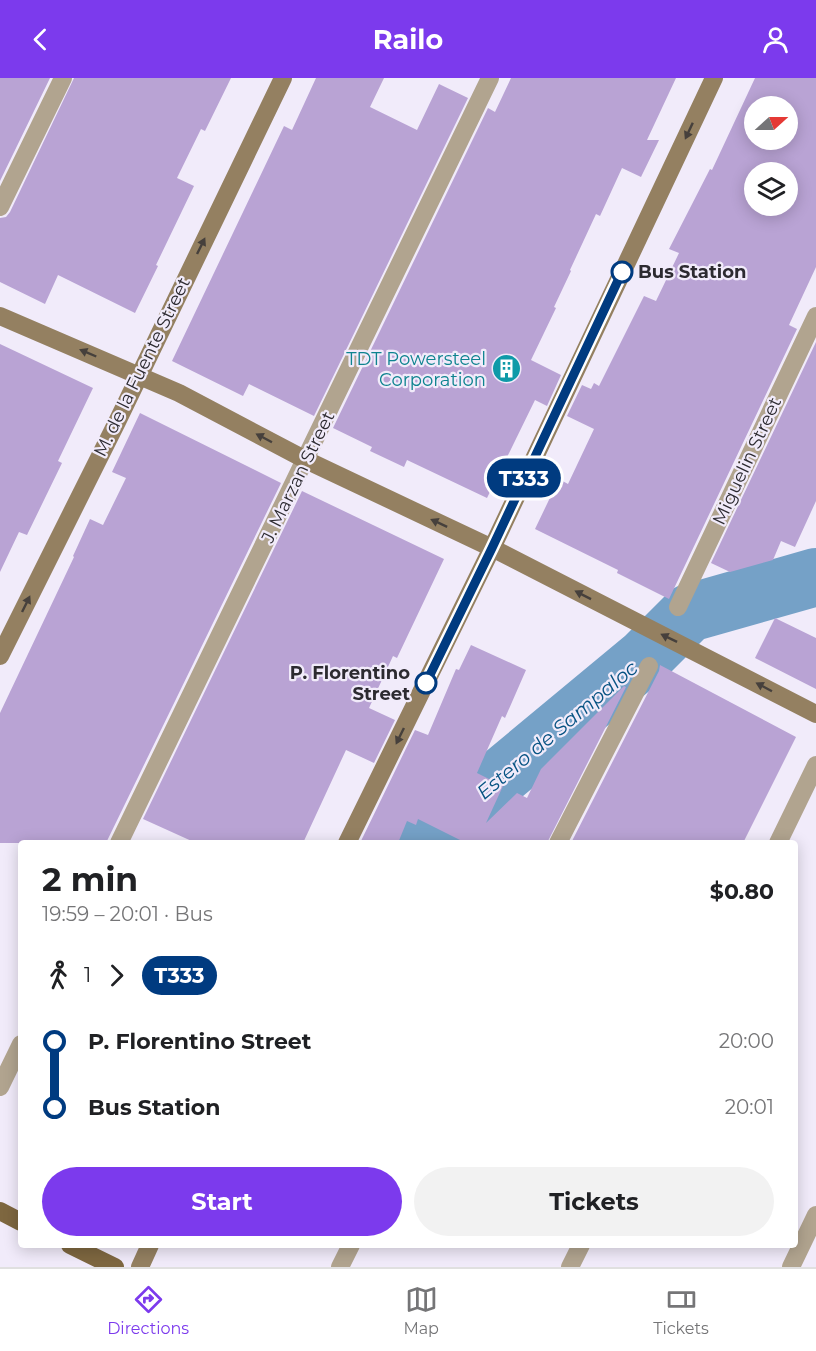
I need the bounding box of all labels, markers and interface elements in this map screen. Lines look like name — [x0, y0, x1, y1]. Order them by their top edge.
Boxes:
icon: back — [24, 23, 57, 56]
text: Railo — [373, 23, 443, 56]
icon: person — [759, 23, 792, 56]
north arrow — [744, 96, 798, 150]
map controls — [744, 96, 798, 216]
one-way arrow — [685, 122, 694, 139]
button: layers — [744, 162, 798, 216]
one-way arrow — [196, 238, 206, 255]
marker: Bus Station — [611, 261, 633, 283]
place label: Bus Station — [638, 261, 746, 283]
street label: M. de la Fuente Street — [89, 274, 195, 460]
one-way arrow — [79, 348, 97, 358]
place label: TDT Powersteel Corporation — [346, 348, 486, 391]
building icon: TDT Powersteel Corporation — [491, 353, 523, 385]
street label: Miguelin Street — [708, 394, 786, 528]
street label: J. Marzan Street — [256, 408, 339, 547]
one-way arrow — [255, 433, 272, 443]
line badge: T333 — [482, 458, 566, 498]
text: T333 — [499, 466, 549, 491]
one-way arrow — [430, 518, 448, 528]
one-way arrow — [575, 590, 592, 599]
one-way arrow — [21, 595, 31, 612]
one-way arrow — [660, 633, 677, 642]
water label: Estero de Sampaloc — [472, 655, 643, 804]
place label: P. Florentino Street — [290, 662, 410, 705]
marker: P. Florentino Street — [415, 672, 437, 694]
one-way arrow — [756, 682, 773, 692]
one-way arrow — [395, 728, 405, 745]
text: 2 min — [42, 859, 138, 899]
text: $0.80 — [710, 878, 774, 905]
text: 19:59 – 20:01 · Bus — [42, 902, 213, 926]
icon: walk — [42, 959, 75, 992]
icon: forward — [100, 959, 133, 992]
text: 1 — [84, 963, 91, 987]
text: T333 — [154, 963, 205, 988]
text: P. Florentino Street — [88, 1028, 311, 1055]
text: 20:00 — [719, 1029, 774, 1053]
text: Bus Station — [88, 1094, 220, 1121]
text: 20:01 — [725, 1095, 774, 1119]
button: Start — [42, 1167, 402, 1236]
button: Tickets — [414, 1167, 774, 1236]
tab: Directions — [107, 1283, 189, 1338]
tab: Map — [403, 1283, 439, 1338]
tab: Tickets — [653, 1283, 709, 1338]

